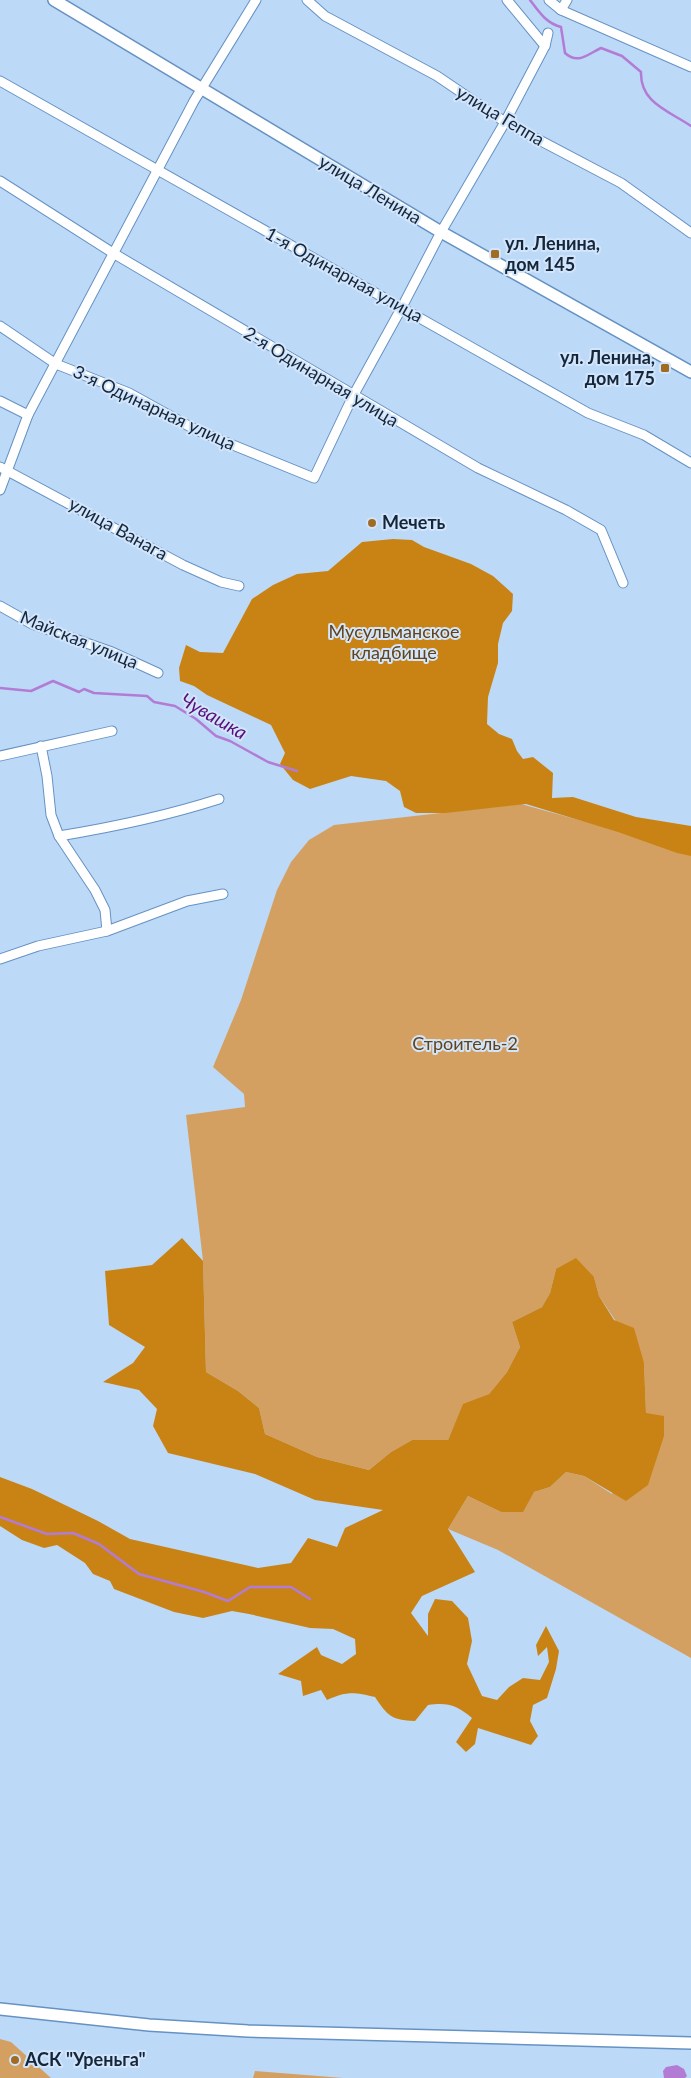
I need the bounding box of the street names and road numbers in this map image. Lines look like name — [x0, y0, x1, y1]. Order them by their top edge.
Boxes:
street label: улица Геппа — [452, 80, 549, 150]
street label: улица Ленина — [315, 150, 426, 228]
street label: 1-я Одинарная улица — [262, 222, 427, 327]
street label: 2-я Одинарная улица — [240, 321, 403, 431]
street label: 3-я Одинарная улица — [70, 360, 239, 454]
street label: улица Ванага — [65, 492, 172, 564]
street label: Майская улица — [17, 605, 142, 673]

